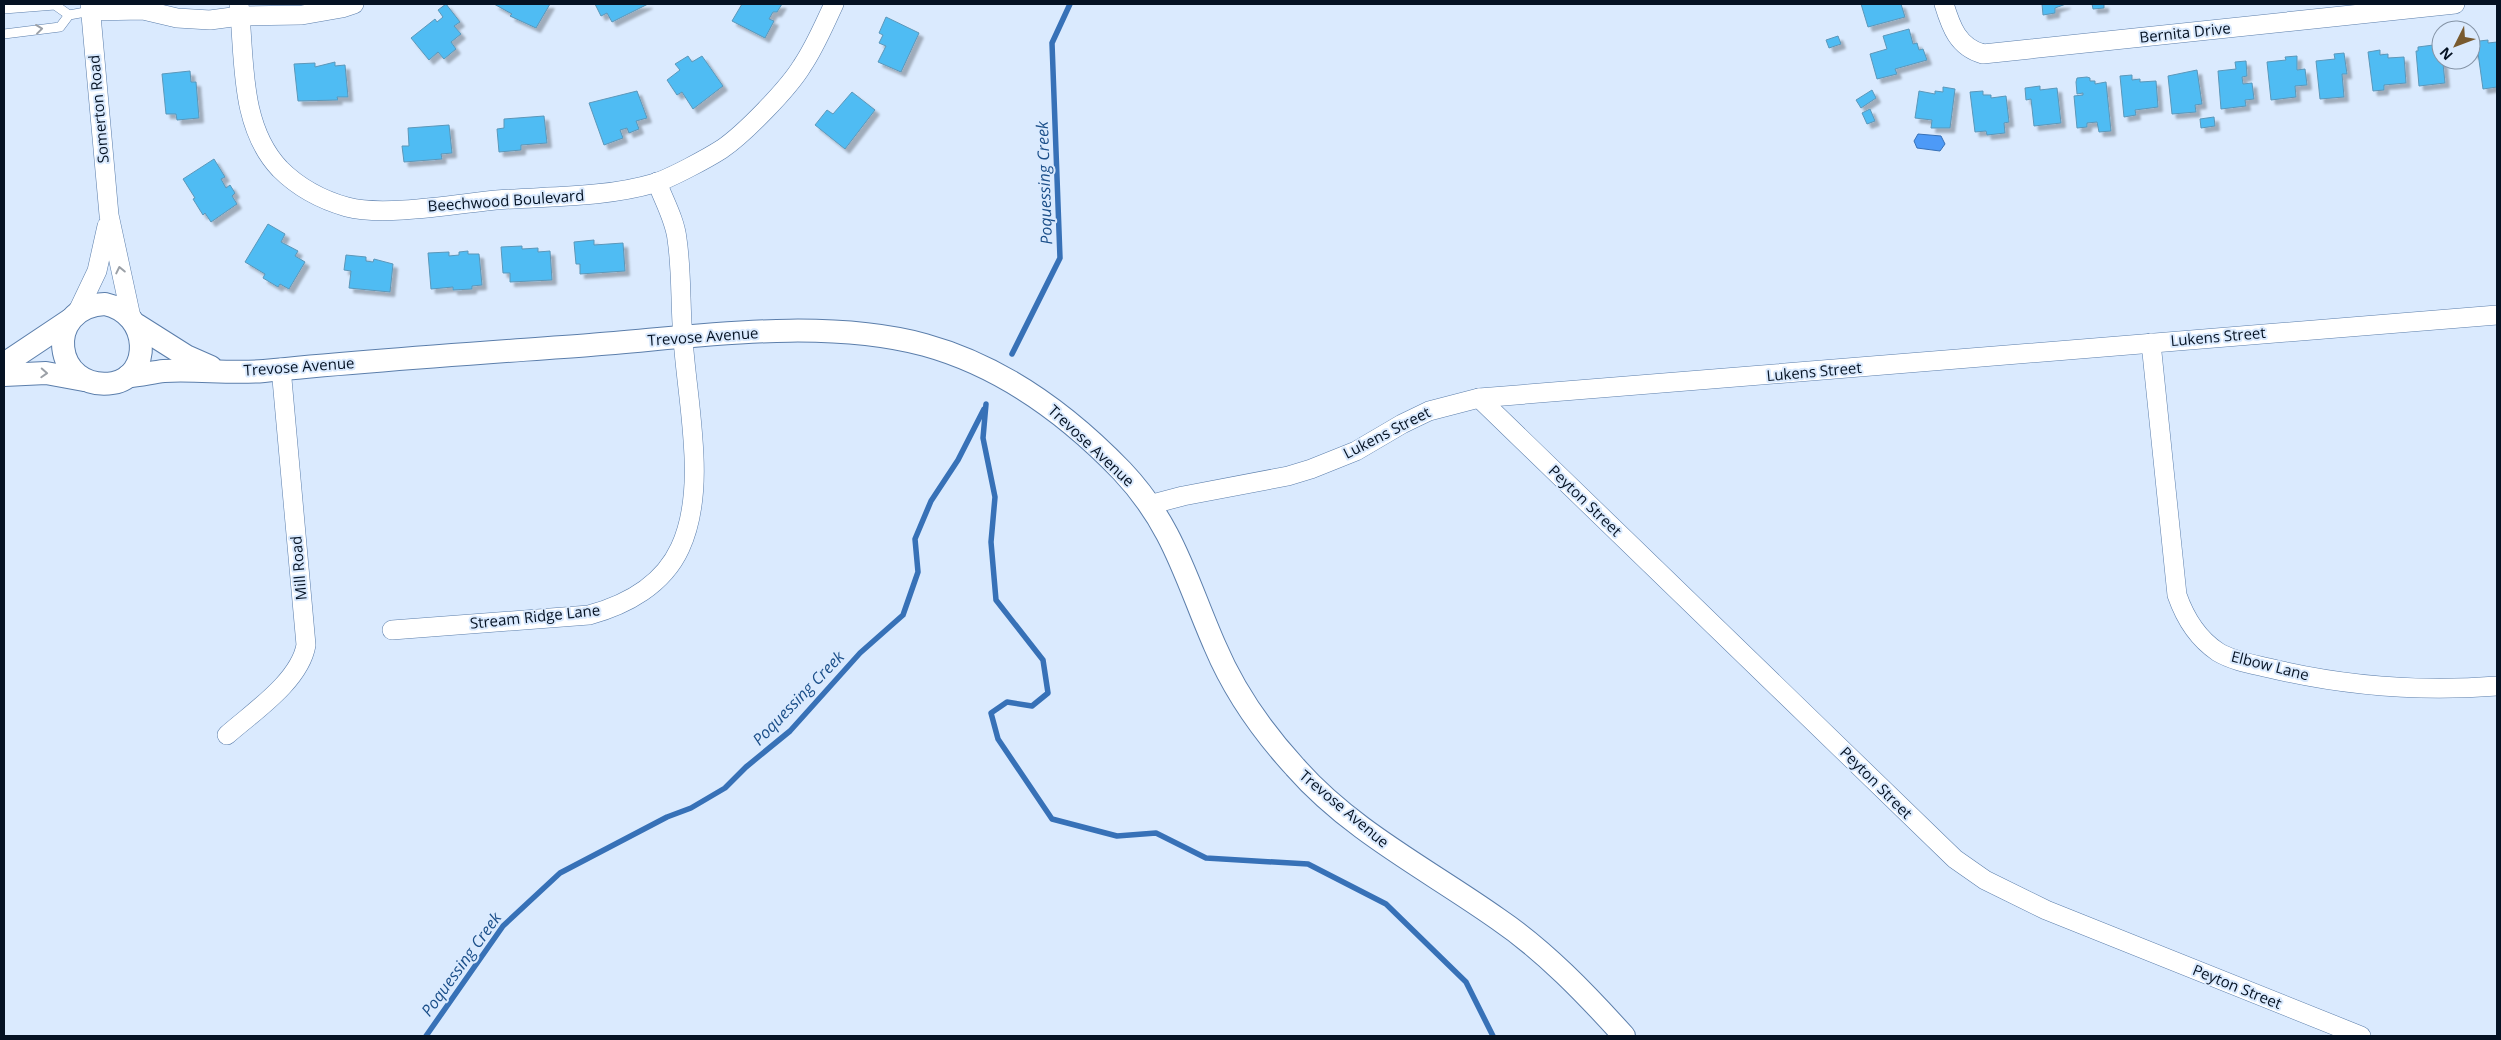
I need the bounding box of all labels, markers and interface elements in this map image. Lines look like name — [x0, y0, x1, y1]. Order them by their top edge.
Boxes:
street label: Bernita Drive — [2138, 17, 2231, 47]
north arrow — [2431, 20, 2481, 70]
one-way arrow — [35, 25, 43, 35]
text: N — [2435, 43, 2457, 65]
street label: Somerton Road — [83, 54, 113, 164]
water label: Poquessing Creek — [1031, 120, 1057, 245]
street label: Beechwood Boulevard — [427, 185, 585, 215]
one-way arrow — [116, 265, 126, 274]
street label: Trevose Avenue — [647, 322, 759, 350]
street label: Lukens Street — [2169, 322, 2266, 350]
street label: Trevose Avenue — [243, 352, 355, 380]
street label: Lukens Street — [1765, 357, 1862, 385]
one-way arrow — [41, 367, 49, 378]
street label: Trevose Avenue — [1044, 400, 1139, 490]
street label: Lukens Street — [1339, 402, 1434, 463]
street label: Peyton Street — [1545, 460, 1627, 540]
street label: Mill Road — [285, 535, 311, 601]
street label: Stream Ridge Lane — [469, 599, 601, 633]
water label: Poquessing Creek — [747, 645, 850, 750]
street label: Elbow Lane — [2229, 646, 2311, 684]
street label: Peyton Street — [1836, 742, 1917, 823]
street label: Trevose Avenue — [1296, 765, 1394, 852]
water label: Poquessing Creek — [416, 907, 507, 1020]
street label: Peyton Street — [2190, 959, 2285, 1013]

